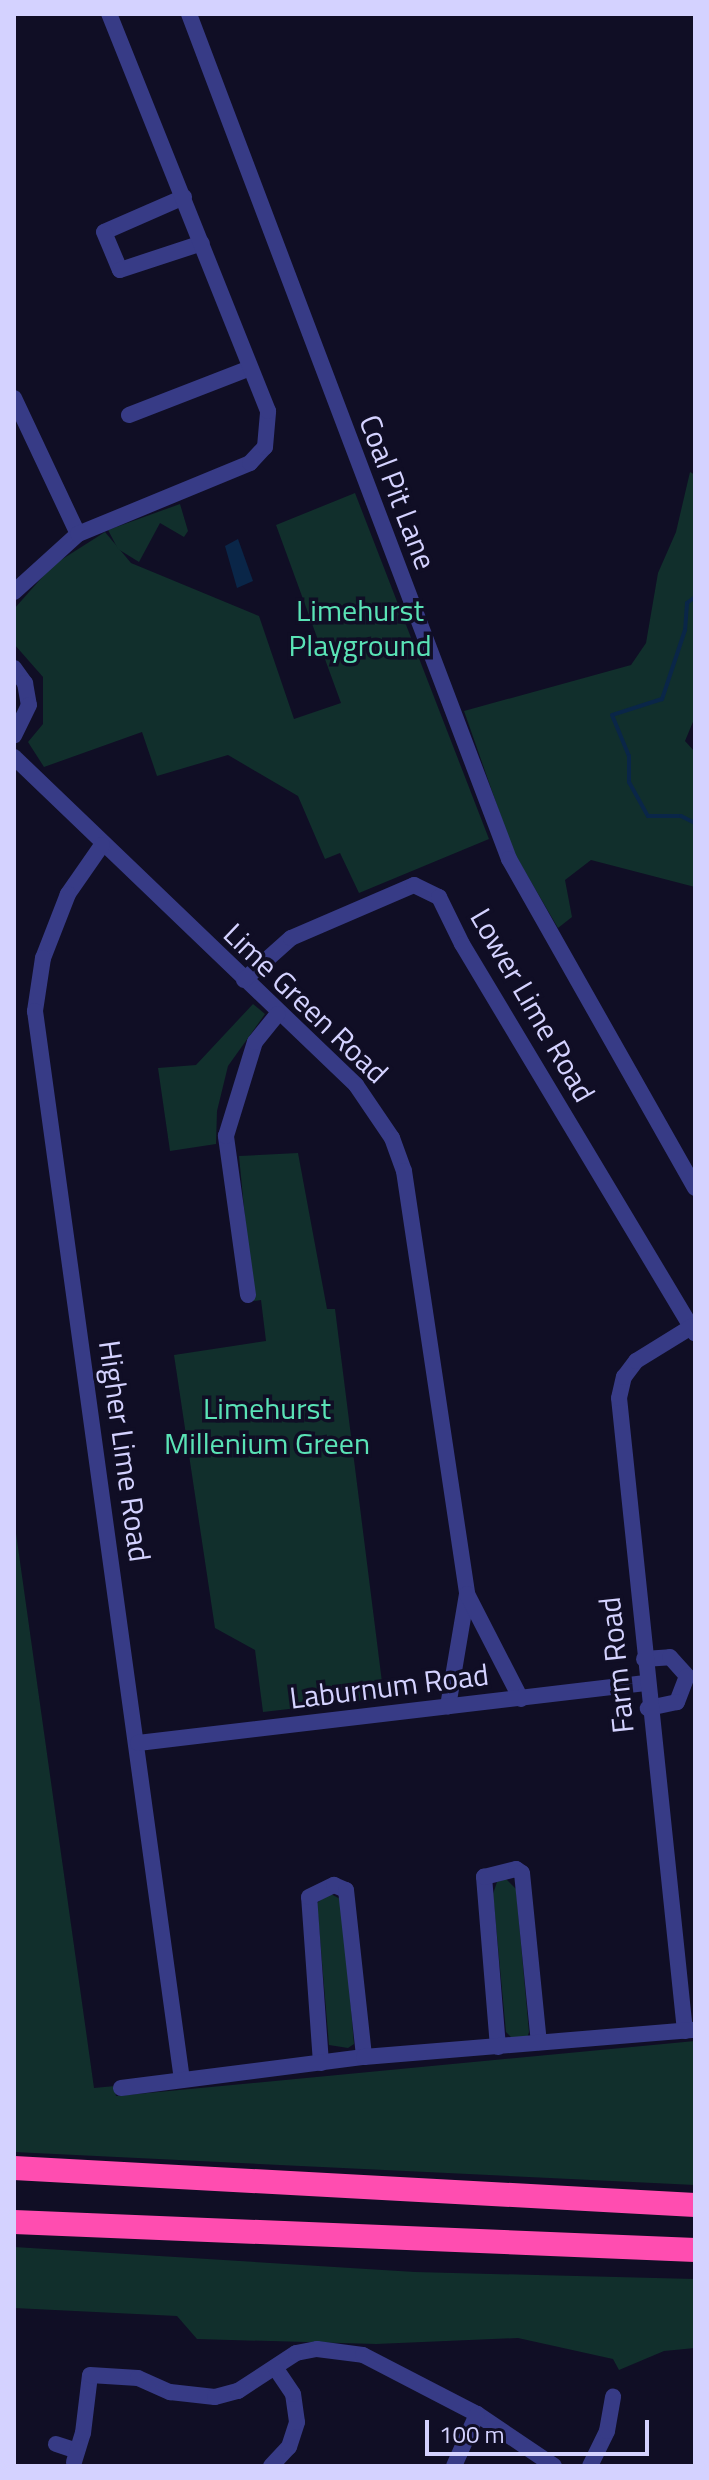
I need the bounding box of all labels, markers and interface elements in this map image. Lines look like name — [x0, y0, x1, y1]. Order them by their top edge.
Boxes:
street label: Coal Pit Lane — [352, 410, 444, 574]
park label: Limehurst Playground — [288, 592, 432, 662]
street label: Lower Lime Road — [463, 902, 603, 1108]
street label: Lime Green Road — [216, 916, 396, 1090]
street label: Higher Lime Road — [92, 1338, 158, 1564]
park label: Limehurst Millenium Green — [164, 1390, 370, 1460]
street label: Farm Road — [591, 1595, 641, 1735]
street label: Laburnum Road — [287, 1656, 491, 1716]
scale bar — [429, 2404, 653, 2454]
text: 100 m — [439, 2416, 505, 2452]

